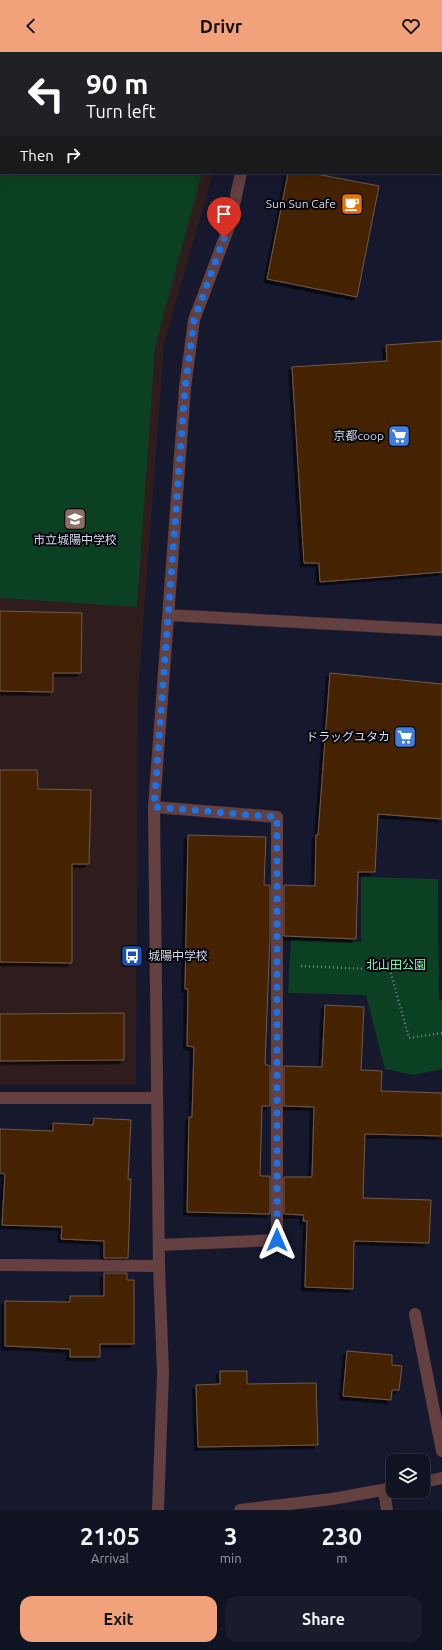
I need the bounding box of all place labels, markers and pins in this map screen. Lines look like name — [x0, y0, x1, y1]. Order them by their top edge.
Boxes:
cafe icon: Sun Sun Cafe — [339, 191, 365, 217]
pin — [207, 197, 241, 238]
place label: Sun Sun Cafe — [266, 197, 336, 210]
supermarket icon: 京都coop — [386, 423, 412, 449]
place label: 京都coop — [333, 429, 384, 442]
school or university icon: 市立城陽中学校 — [62, 506, 88, 532]
place label: 市立城陽中学校 — [33, 533, 117, 546]
supermarket icon: ドラッグユタカ — [392, 724, 418, 750]
place label: ドラッグユタカ — [306, 730, 390, 743]
bus stop icon: 城陽中学校 — [119, 943, 145, 969]
place label: 城陽中学校 — [148, 949, 208, 962]

